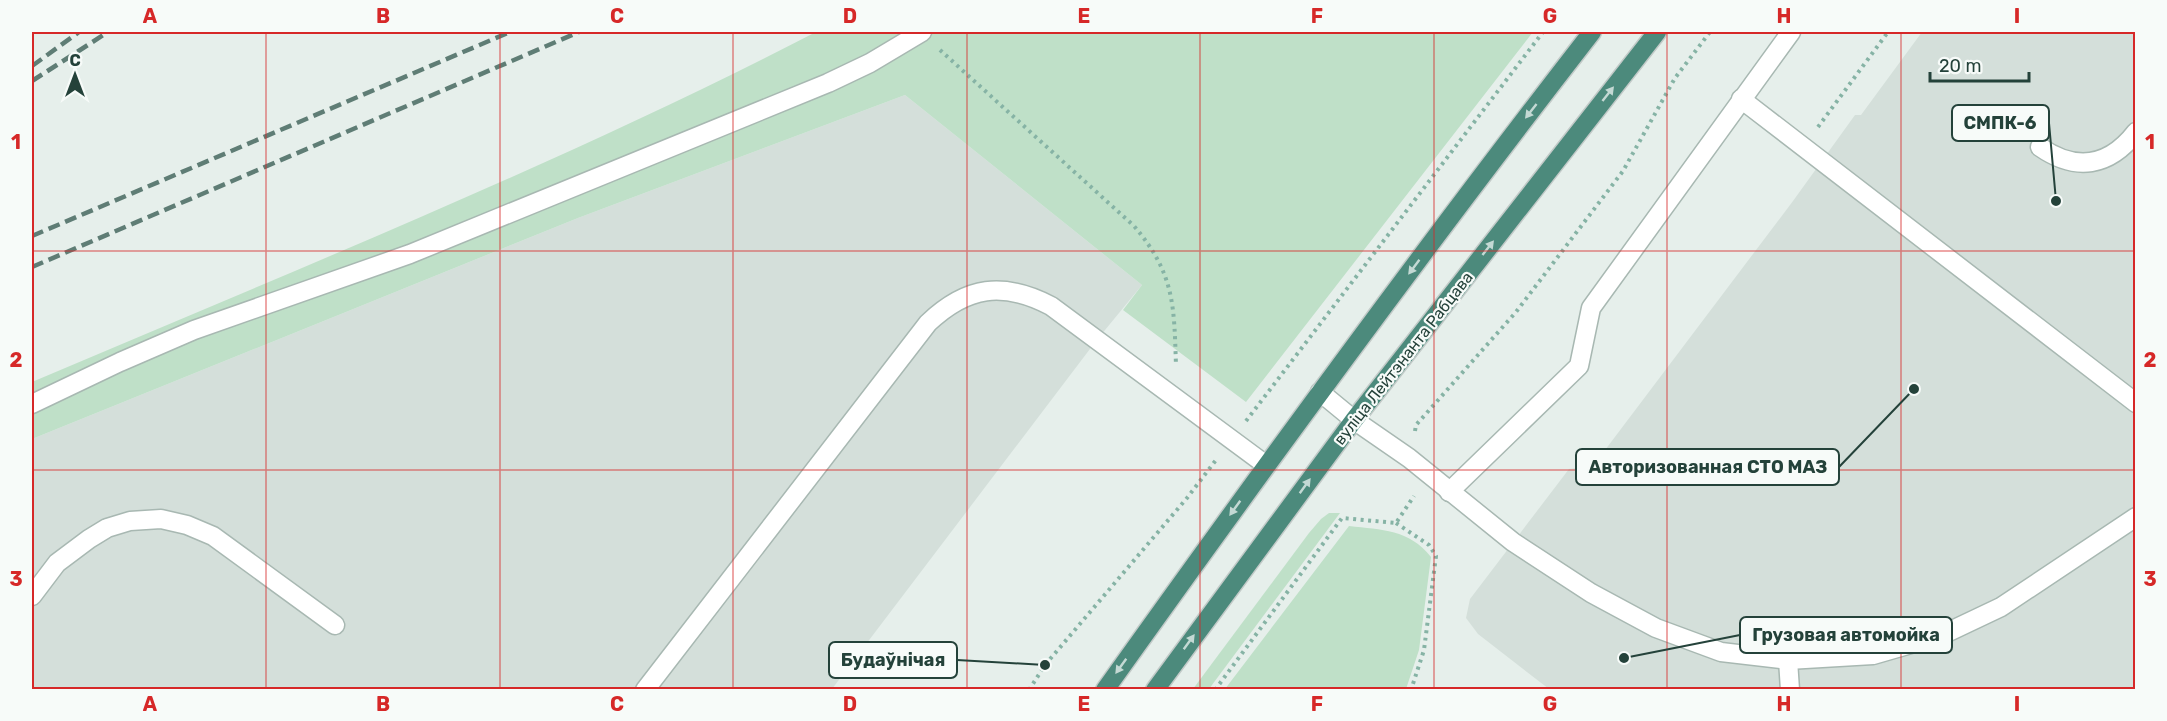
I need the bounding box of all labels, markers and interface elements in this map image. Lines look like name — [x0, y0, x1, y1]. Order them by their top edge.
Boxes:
text: A — [143, 4, 158, 28]
text: B — [376, 4, 390, 28]
text: C — [610, 4, 624, 28]
text: D — [843, 4, 857, 28]
text: E — [1078, 4, 1090, 28]
text: F — [1311, 4, 1323, 28]
text: G — [1543, 4, 1557, 28]
text: H — [1777, 4, 1791, 28]
text: I — [2014, 4, 2020, 28]
north arrow — [45, 45, 105, 105]
scale bar — [1930, 45, 2029, 83]
text: С — [69, 51, 81, 70]
text: 20 m — [1939, 55, 1981, 77]
one-way arrow — [1602, 86, 1615, 102]
one-way arrow — [1524, 103, 1537, 119]
callout: СМПК-6 — [1952, 105, 2049, 141]
text: СМПК-6 — [1963, 112, 2037, 134]
text: 1 — [11, 130, 21, 154]
text: 1 — [2145, 130, 2155, 154]
one-way arrow — [1482, 240, 1495, 256]
one-way arrow — [1408, 259, 1420, 274]
street label: вуліца Лейтэнанта Рабцава — [1330, 268, 1477, 449]
text: 2 — [10, 348, 23, 372]
text: 2 — [2144, 348, 2157, 372]
callout: Авторизованная СТО МАЗ — [1576, 449, 1839, 485]
text: Авторизованная СТО МАЗ — [1589, 456, 1827, 478]
one-way arrow — [1299, 478, 1311, 493]
one-way arrow — [1229, 499, 1241, 515]
text: 3 — [9, 567, 23, 591]
text: 3 — [2143, 567, 2157, 591]
callout: Грузовая автомойка — [1740, 617, 1952, 653]
text: Грузовая автомойка — [1752, 624, 1940, 646]
one-way arrow — [1183, 635, 1195, 650]
callout: Будаўнічая — [829, 642, 957, 678]
text: Будаўнічая — [841, 649, 945, 671]
one-way arrow — [1116, 659, 1128, 674]
text: A — [143, 692, 158, 716]
text: B — [376, 692, 390, 716]
text: C — [610, 692, 624, 716]
text: D — [843, 692, 857, 716]
text: E — [1078, 692, 1090, 716]
text: F — [1311, 692, 1323, 716]
text: G — [1543, 692, 1557, 716]
text: H — [1777, 692, 1791, 716]
text: I — [2014, 692, 2020, 716]

